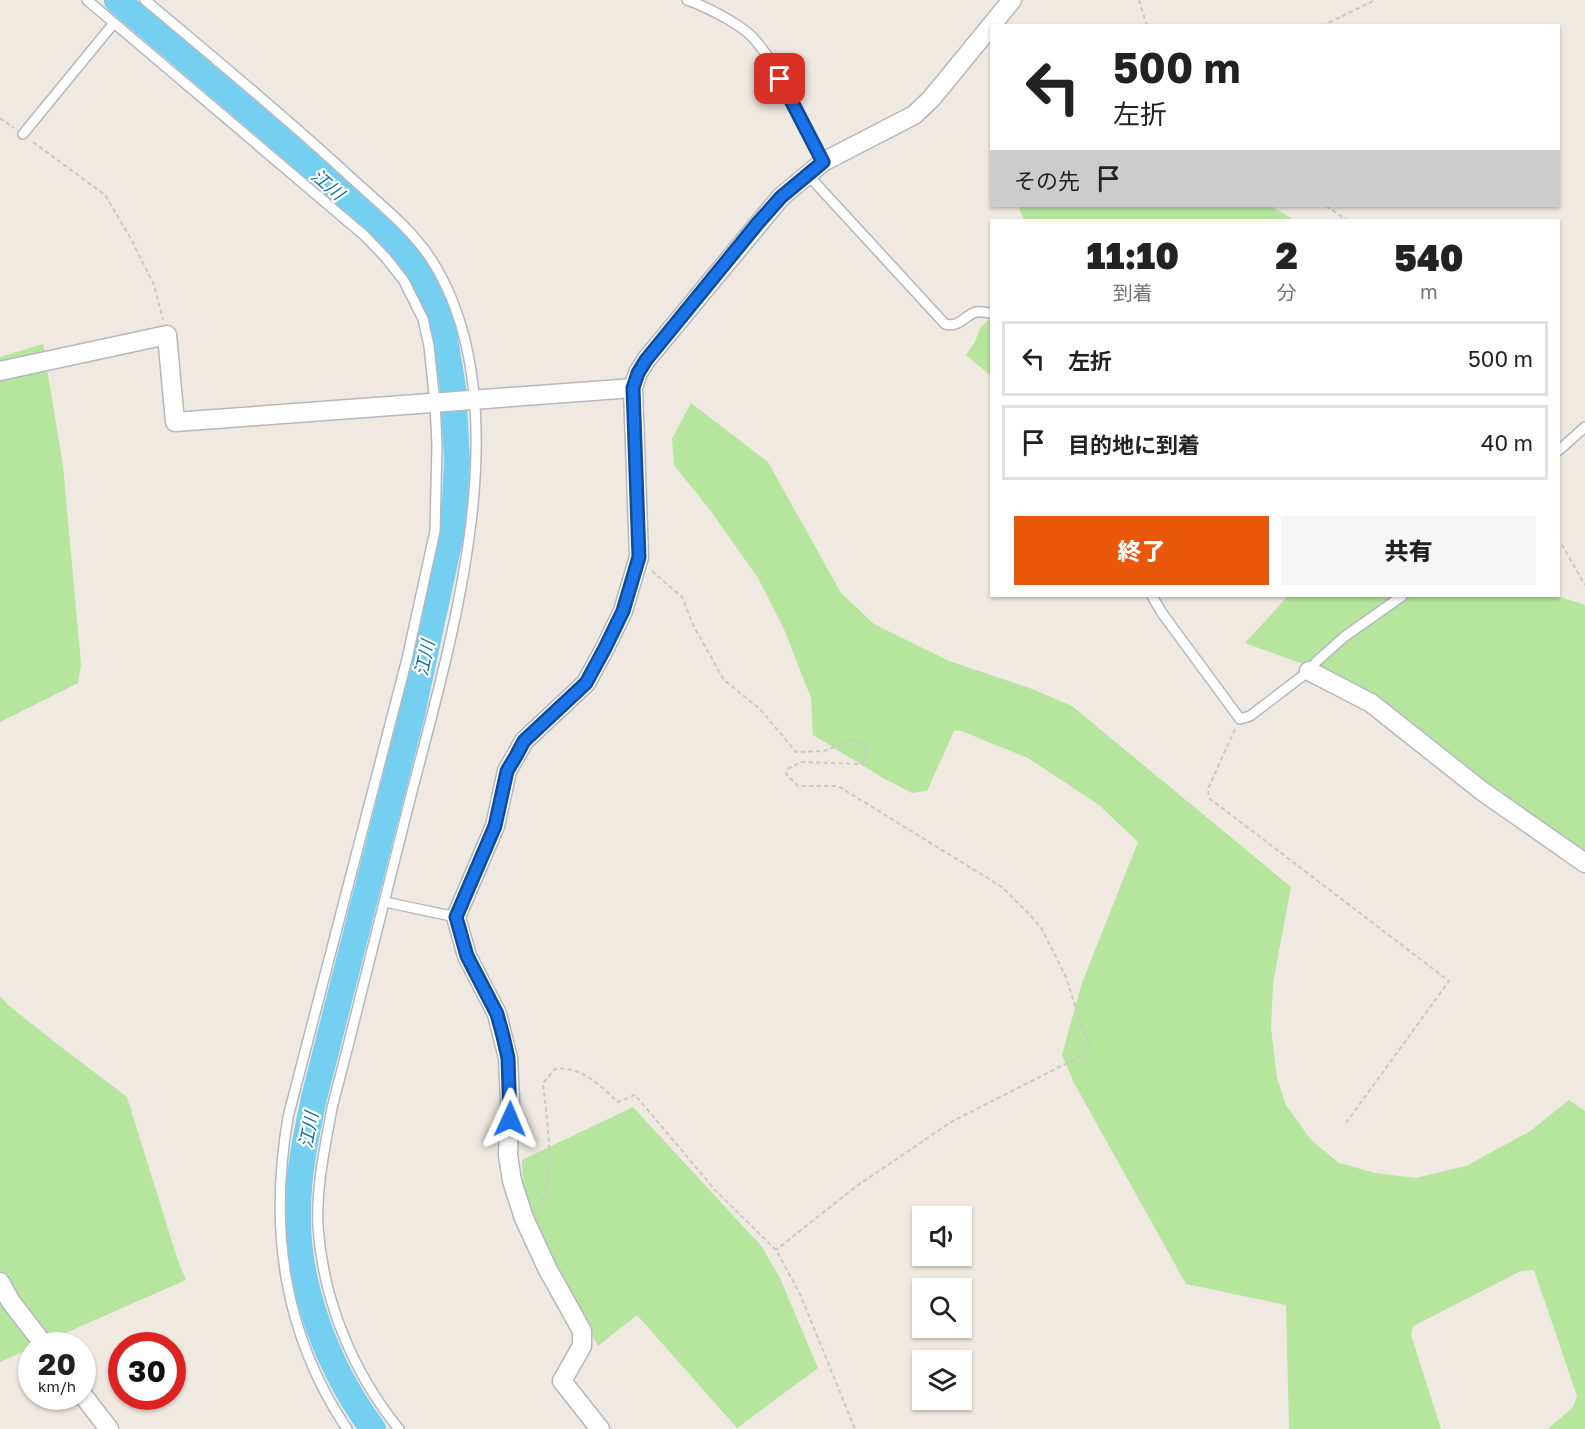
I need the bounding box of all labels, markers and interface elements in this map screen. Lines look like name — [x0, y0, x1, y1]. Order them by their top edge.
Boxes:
text: 500 m — [1113, 42, 1240, 92]
icon: left — [1014, 48, 1092, 126]
pin — [754, 53, 805, 104]
icon: arrive — [763, 62, 796, 95]
text: 左折 — [1113, 98, 1167, 130]
icon: arrive — [1092, 162, 1125, 195]
water label: 江川 — [307, 164, 350, 205]
text: その先 — [1014, 167, 1080, 194]
text: 11:10 — [1086, 234, 1179, 277]
text: 2 — [1276, 234, 1298, 277]
text: 540 — [1394, 236, 1464, 279]
text: m — [1420, 279, 1438, 303]
text: 到着 — [1113, 280, 1153, 304]
text: 分 — [1277, 280, 1297, 304]
icon: left — [1017, 342, 1050, 375]
text: 500 m — [1468, 345, 1533, 372]
text: 左折 — [1068, 347, 1112, 374]
icon: arrive — [1017, 426, 1050, 459]
text: 40 m — [1481, 429, 1533, 456]
text: 目的地に到着 — [1068, 431, 1200, 458]
button: 終了 — [1014, 516, 1269, 585]
button: 共有 — [1281, 516, 1536, 585]
water label: 江川 — [409, 636, 439, 678]
position arrow — [478, 1087, 542, 1151]
water label: 江川 — [294, 1108, 323, 1150]
map controls — [912, 1206, 972, 1410]
button: sound — [912, 1206, 972, 1266]
button: search — [912, 1278, 972, 1338]
speed limit sign: 30 — [108, 1332, 186, 1410]
text: 20 — [38, 1346, 76, 1382]
button: layers — [912, 1350, 972, 1410]
text: km/h — [38, 1377, 76, 1395]

